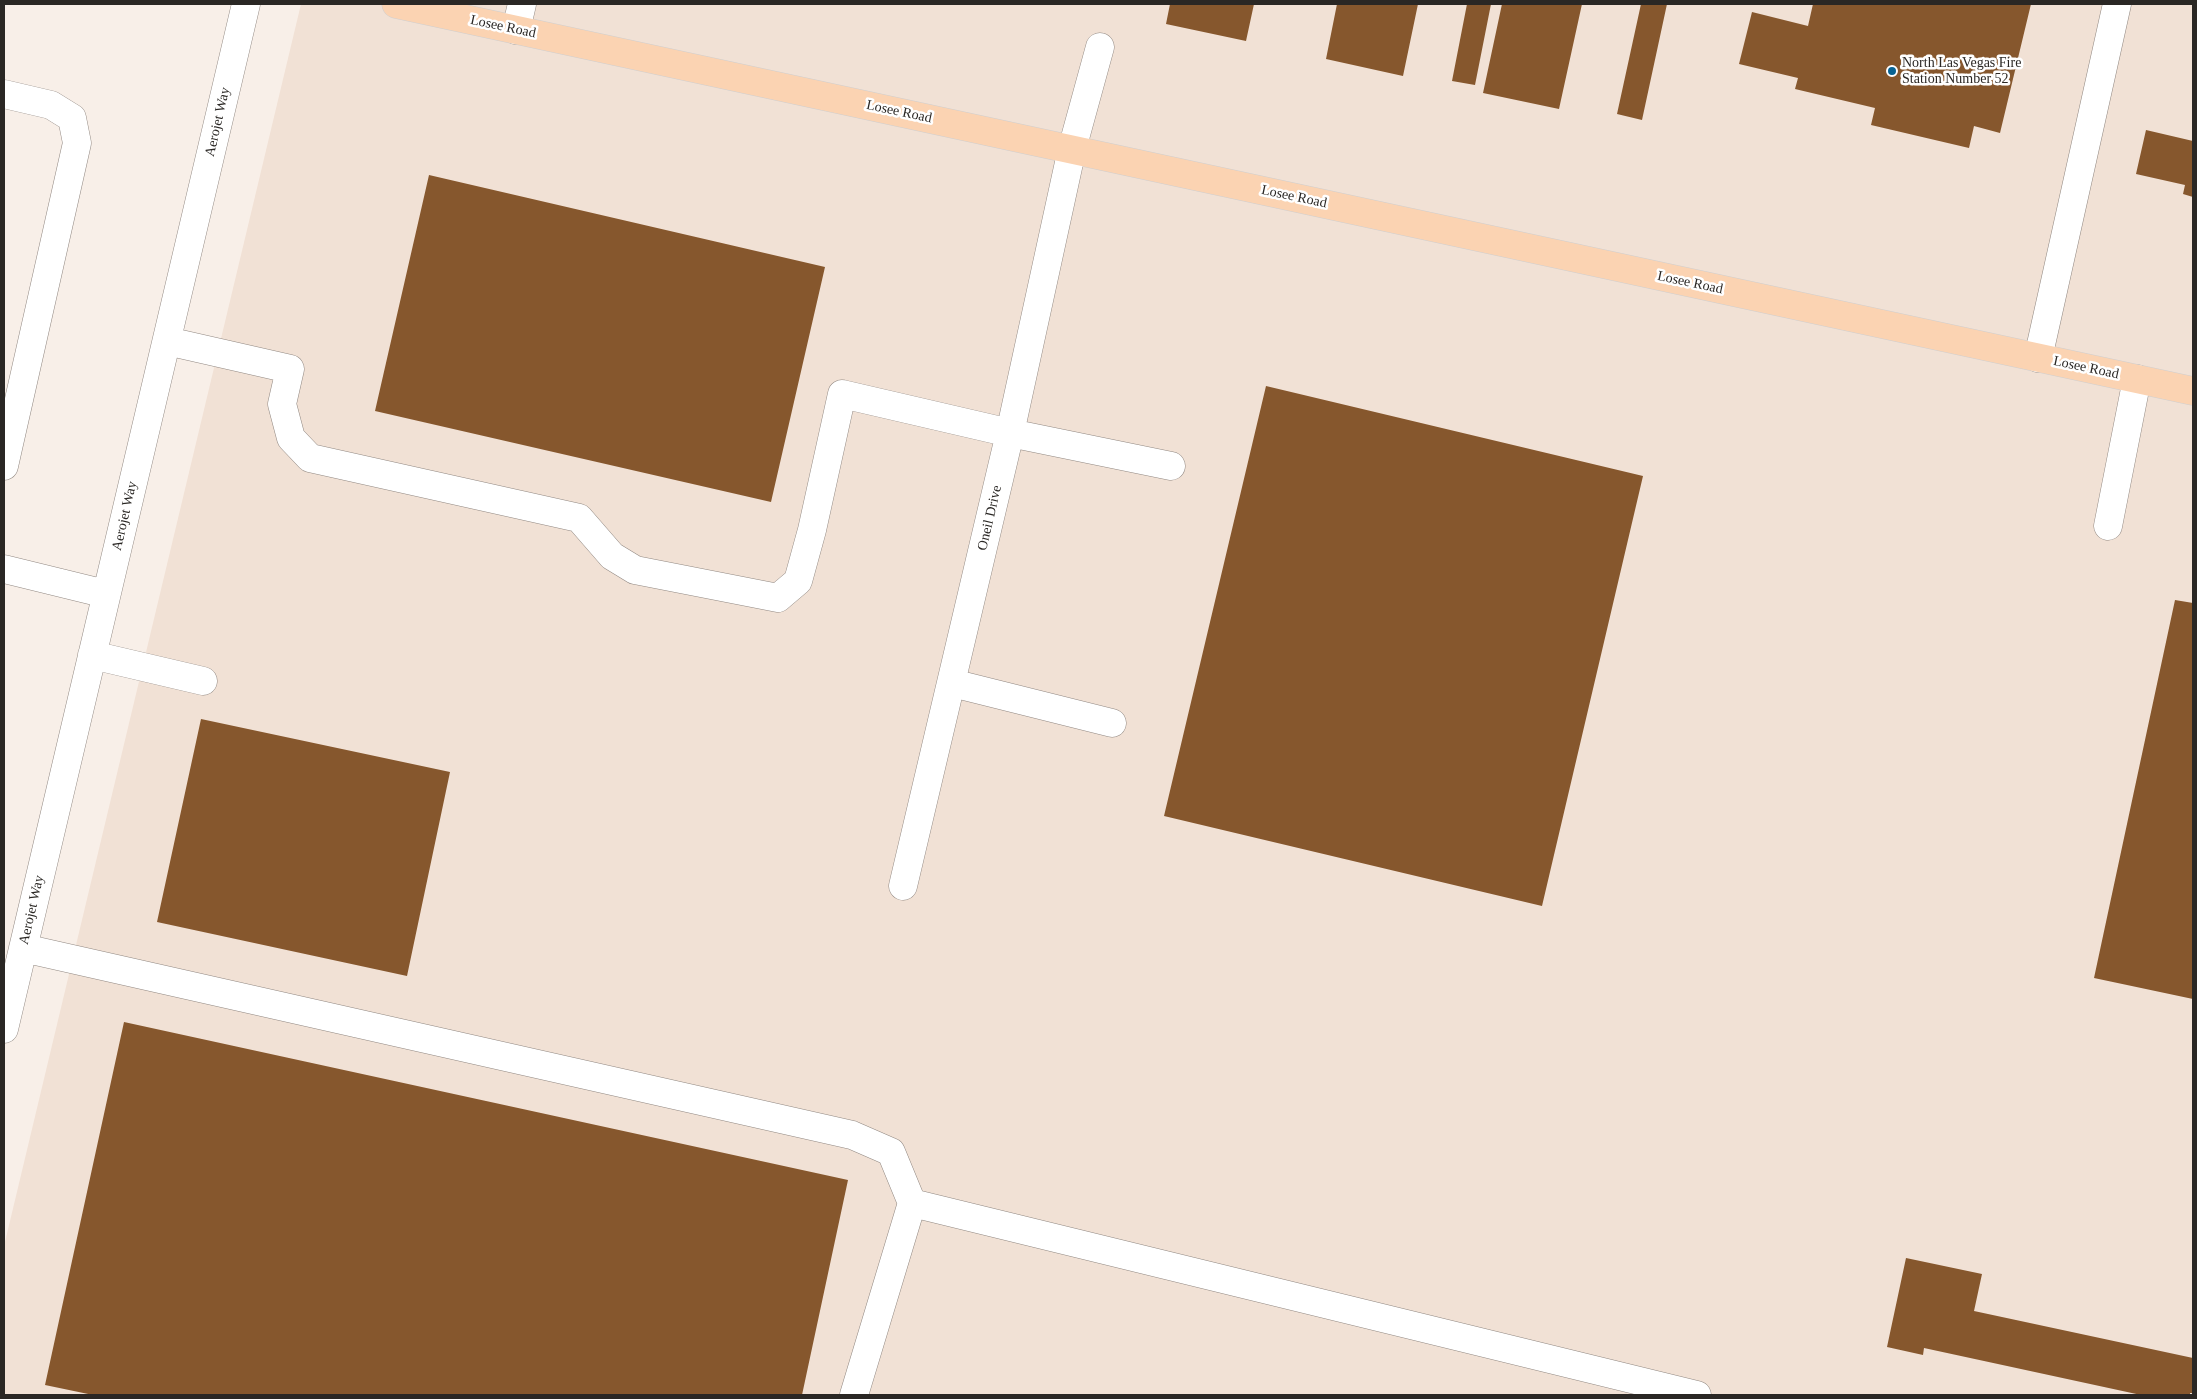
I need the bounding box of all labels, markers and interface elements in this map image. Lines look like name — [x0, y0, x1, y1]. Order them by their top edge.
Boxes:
street label: Losee Road — [469, 12, 537, 42]
place label: North Las Vegas Fire Station Number 52 — [1902, 55, 2021, 88]
marker: North Las Vegas Fire Station Number 52 — [1886, 65, 1898, 77]
street label: Aerojet Way — [202, 86, 234, 158]
street label: Losee Road — [865, 97, 933, 127]
street label: Losee Road — [1260, 182, 1328, 212]
street label: Losee Road — [1656, 268, 1724, 298]
street label: Losee Road — [2052, 353, 2120, 383]
street label: Aerojet Way — [109, 480, 141, 552]
street label: Oneil Drive — [974, 484, 1006, 552]
street label: Aerojet Way — [16, 874, 48, 946]

